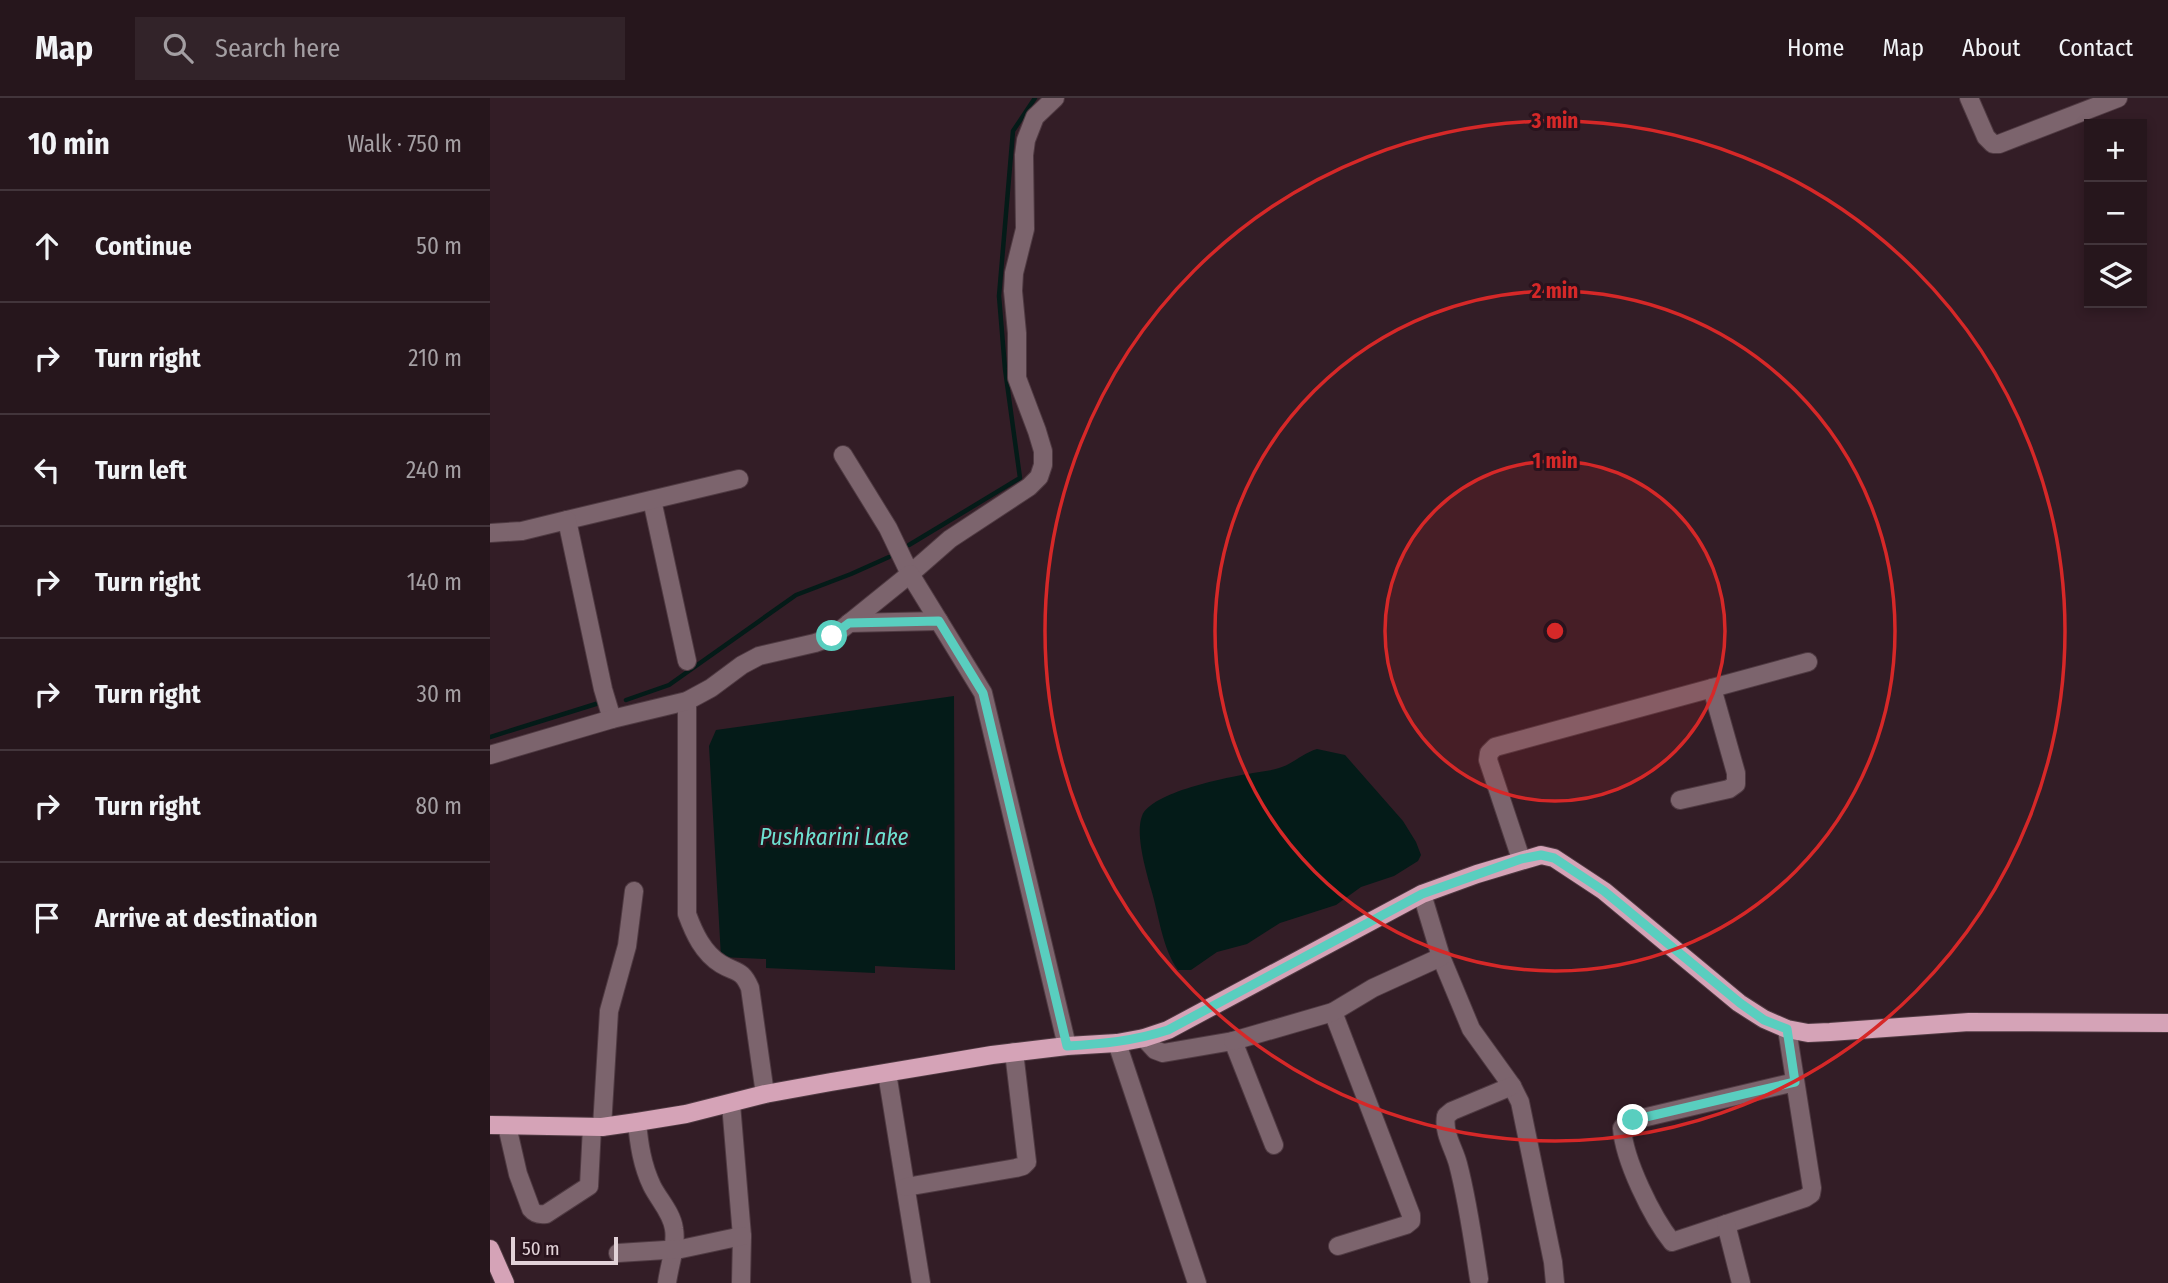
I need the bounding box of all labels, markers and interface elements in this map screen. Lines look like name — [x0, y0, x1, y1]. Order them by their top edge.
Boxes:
search box — [135, 17, 625, 80]
text: Map — [35, 28, 93, 68]
icon: search — [159, 29, 197, 67]
text: Search here — [215, 33, 340, 64]
text: Home — [1787, 34, 1844, 62]
text: Map — [1882, 34, 1924, 62]
text: About — [1962, 34, 2020, 62]
text: Contact — [2058, 34, 2133, 62]
text: 3 min — [1531, 108, 1578, 134]
map controls — [2084, 119, 2147, 308]
button: + — [2084, 119, 2147, 182]
text: 10 min — [28, 126, 110, 162]
text: Walk · 750 m — [347, 130, 462, 158]
button: − — [2084, 182, 2147, 245]
icon: ahead — [28, 227, 66, 265]
text: Continue — [95, 231, 192, 262]
text: 50 m — [416, 232, 462, 260]
button: layers — [2084, 245, 2147, 308]
text: 2 min — [1531, 278, 1578, 304]
icon: right — [28, 339, 66, 377]
text: Turn right — [95, 343, 201, 374]
text: 210 m — [408, 344, 462, 372]
text: 1 min — [1532, 448, 1578, 474]
icon: left — [28, 451, 66, 489]
text: Turn left — [95, 455, 187, 486]
text: 240 m — [406, 456, 462, 484]
icon: right — [28, 563, 66, 601]
text: Turn right — [95, 567, 201, 598]
text: 140 m — [407, 568, 462, 596]
centre of rings — [1543, 619, 1567, 643]
route start — [816, 620, 847, 651]
icon: right — [28, 675, 66, 713]
text: Turn right — [95, 679, 201, 710]
text: 30 m — [417, 680, 462, 708]
icon: right — [28, 787, 66, 825]
text: Turn right — [95, 791, 201, 822]
text: 80 m — [415, 792, 462, 820]
water label: Pushkarini Lake — [760, 823, 909, 851]
icon: arrive — [28, 899, 66, 937]
text: Arrive at destination — [95, 903, 318, 934]
route end — [1617, 1104, 1648, 1135]
scale bar — [511, 1234, 618, 1266]
text: 50 m — [522, 1237, 560, 1260]

